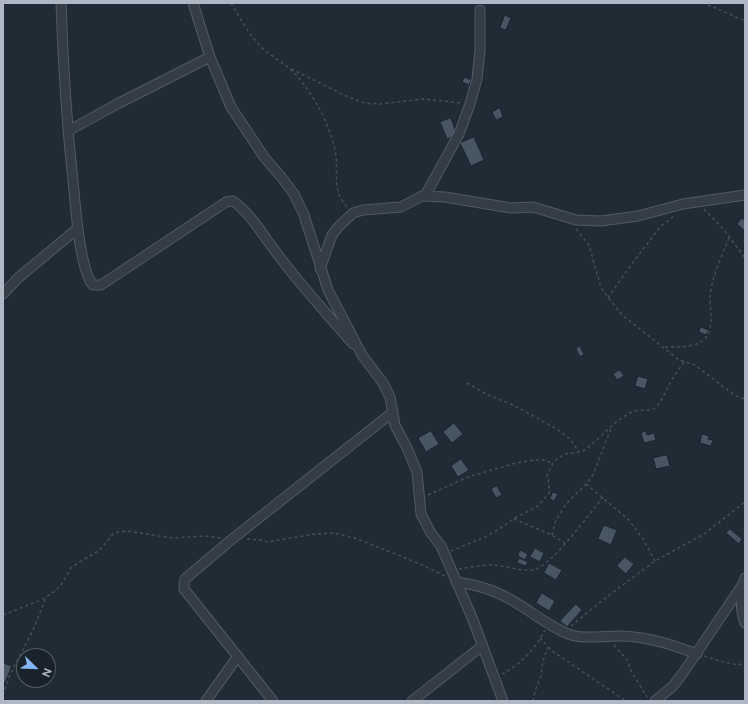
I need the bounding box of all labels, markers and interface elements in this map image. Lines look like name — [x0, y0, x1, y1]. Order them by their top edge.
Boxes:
north arrow — [16, 648, 56, 688]
text: N — [39, 666, 54, 679]

